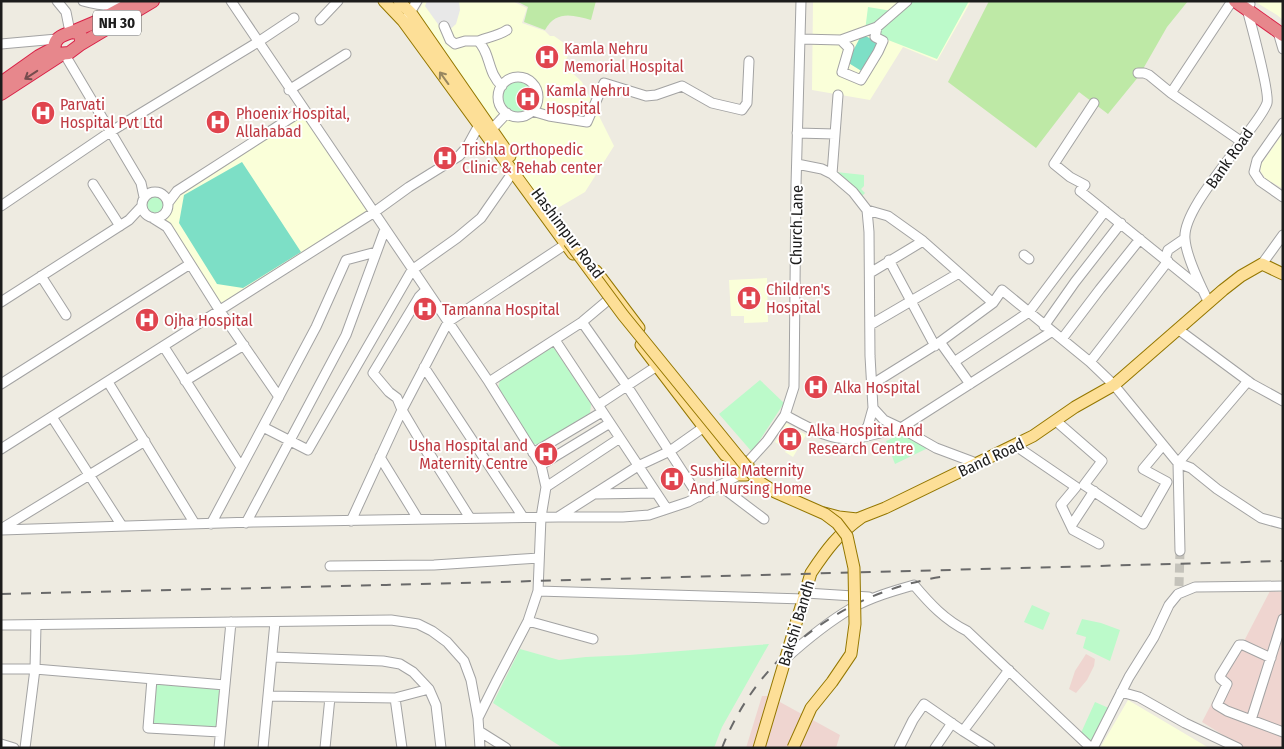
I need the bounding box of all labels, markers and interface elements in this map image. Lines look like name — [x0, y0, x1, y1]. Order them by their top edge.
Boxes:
road number: NH 30 — [93, 10, 141, 36]
place label: Kamla Nehru Memorial Hospital — [564, 39, 684, 76]
hospital icon: Kamla Nehru Memorial Hospital — [534, 44, 560, 70]
one-way arrow — [24, 69, 38, 80]
one-way arrow — [439, 71, 449, 85]
place label: Kamla Nehru Hospital — [546, 81, 630, 118]
hospital icon: Kamla Nehru Hospital — [515, 86, 541, 112]
place label: Parvati Hospital Pvt Ltd — [60, 95, 163, 132]
hospital icon: Parvati Hospital Pvt Ltd — [30, 100, 56, 126]
place label: Phoenix Hospital, Allahabad — [236, 104, 350, 141]
hospital icon: Phoenix Hospital, Allahabad — [205, 109, 231, 135]
street label: Bank Road — [1202, 124, 1257, 192]
place label: Trishla Orthopedic Clinic & Rehab center — [462, 140, 602, 177]
hospital icon: Trishla Orthopedic Clinic & Rehab center — [432, 145, 458, 171]
street label: Hashimpur Road — [527, 184, 608, 282]
street label: Church Lane — [786, 185, 807, 265]
place label: Children's Hospital — [766, 280, 831, 317]
hospital icon: Children's Hospital — [736, 285, 762, 311]
hospital icon: Tamanna Hospital — [412, 296, 438, 322]
place label: Tamanna Hospital — [442, 300, 560, 319]
hospital icon: Ojha Hospital — [134, 307, 160, 333]
place label: Ojha Hospital — [164, 311, 253, 330]
hospital icon: Alka Hospital — [803, 374, 829, 400]
place label: Alka Hospital — [834, 378, 920, 397]
place label: Alka Hospital And Research Centre — [808, 421, 923, 458]
hospital icon: Alka Hospital And Research Centre — [777, 426, 803, 452]
street label: Band Road — [955, 434, 1027, 481]
place label: Usha Hospital and Maternity Centre — [409, 436, 528, 473]
hospital icon: Usha Hospital and Maternity Centre — [533, 441, 559, 467]
place label: Sushila Maternity And Nursing Home — [690, 461, 812, 498]
hospital icon: Sushila Maternity And Nursing Home — [659, 466, 685, 492]
street label: Bakshi Bandh — [774, 578, 819, 669]

